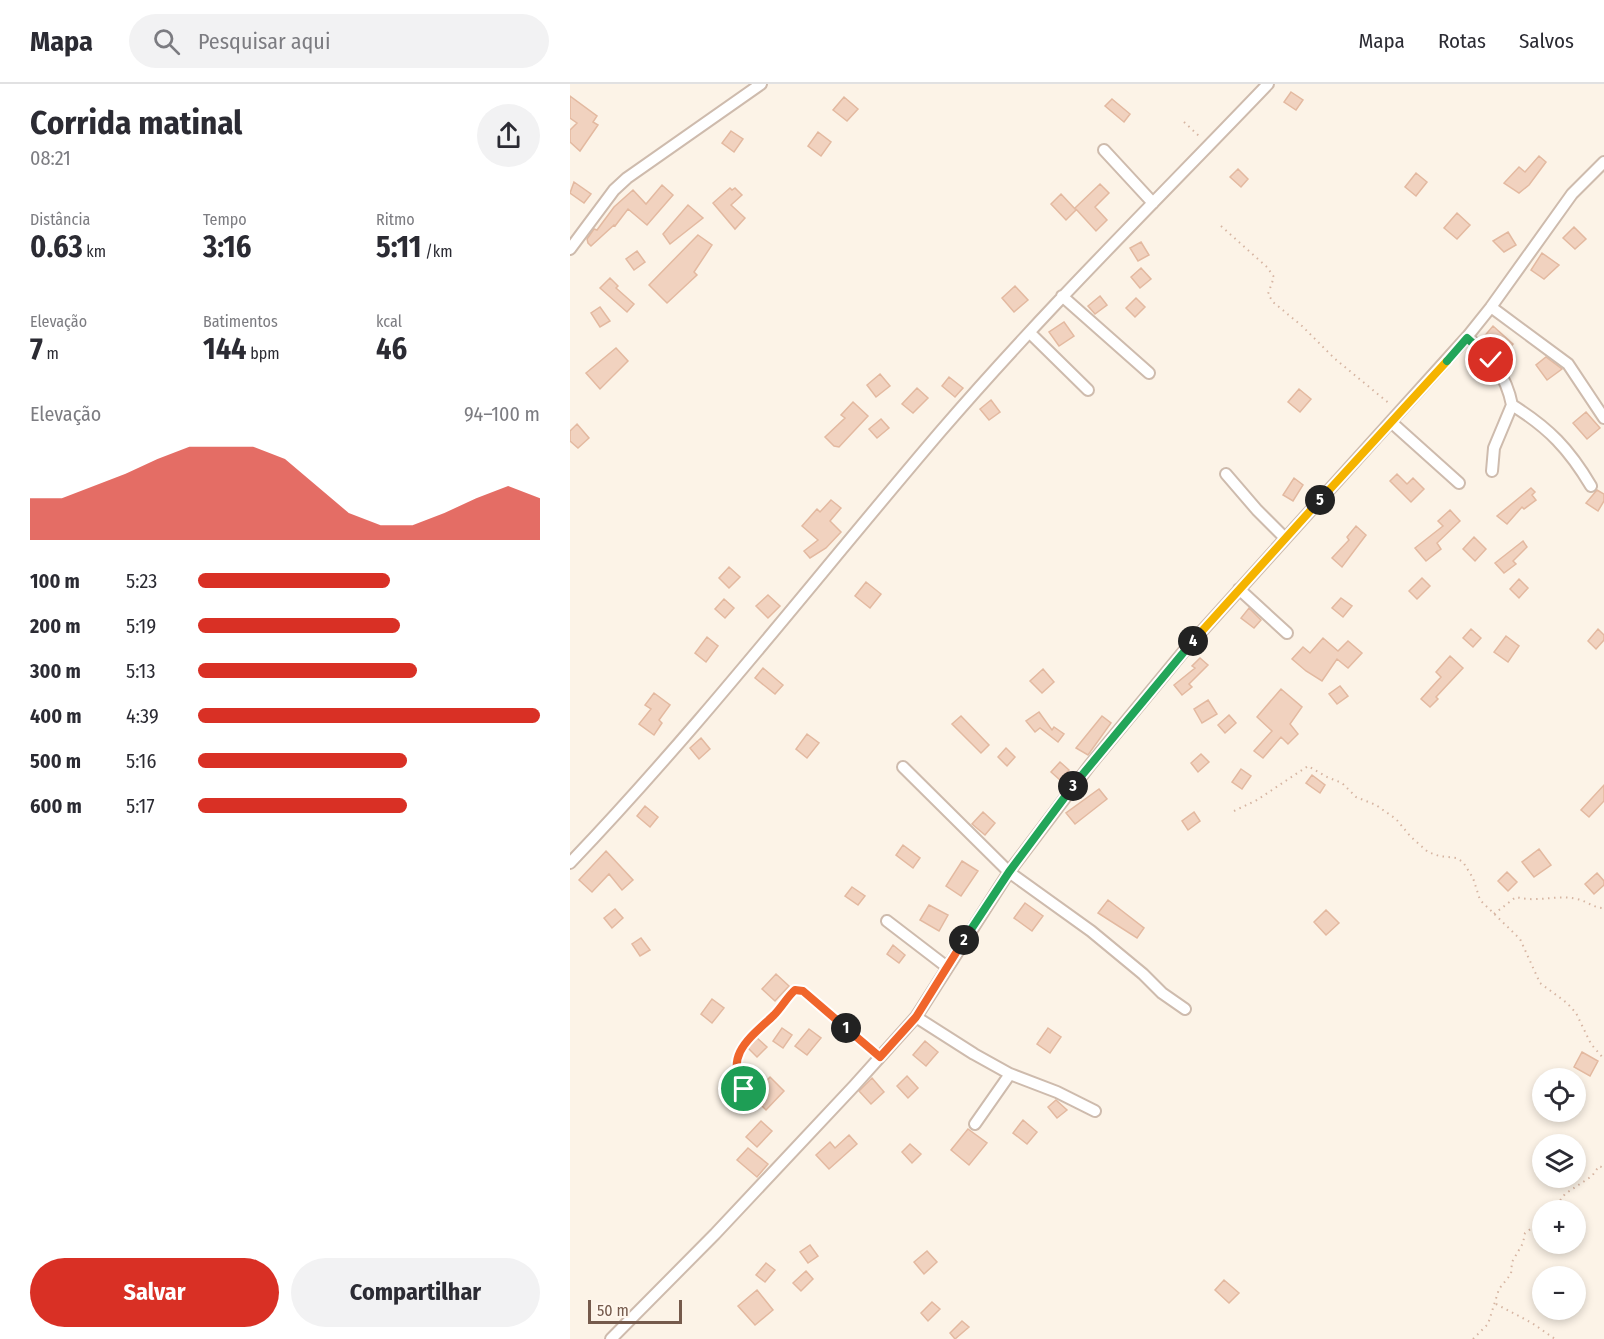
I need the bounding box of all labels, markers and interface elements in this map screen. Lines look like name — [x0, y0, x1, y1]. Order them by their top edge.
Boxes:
search box — [129, 14, 549, 68]
text: Mapa — [30, 25, 93, 58]
icon: search — [150, 25, 183, 58]
text: Pesquisar aqui — [198, 28, 330, 55]
text: Mapa — [1358, 28, 1405, 54]
text: Rotas — [1438, 28, 1486, 54]
text: Salvos — [1519, 28, 1574, 54]
text: Corrida matinal — [30, 103, 242, 143]
button: share — [477, 104, 540, 167]
text: 08:21 — [30, 146, 71, 170]
text: Distância — [30, 210, 90, 229]
text: Tempo — [203, 210, 247, 229]
text: Ritmo — [376, 210, 415, 229]
text: 0.63 — [30, 229, 83, 265]
text: 3:16 — [203, 229, 251, 265]
text: 5:11 — [376, 229, 421, 265]
text: km — [83, 242, 106, 261]
text: /km — [421, 242, 452, 261]
text: Elevação — [30, 312, 87, 331]
text: Batimentos — [203, 312, 278, 331]
text: kcal — [376, 312, 402, 331]
text: 7 — [30, 331, 43, 367]
text: 144 — [203, 331, 247, 367]
text: 46 — [376, 331, 407, 367]
pin — [1465, 334, 1516, 385]
icon: check — [1474, 343, 1507, 376]
text: m — [43, 344, 59, 363]
text: bpm — [247, 344, 280, 363]
text: Elevação — [30, 402, 101, 426]
text: 94–100 m — [464, 402, 540, 426]
pin: 5 — [1305, 485, 1335, 515]
text: 5 — [1316, 490, 1324, 509]
text: 100 m — [30, 569, 80, 593]
text: 5:23 — [126, 569, 157, 593]
text: 200 m — [30, 614, 81, 638]
text: 5:19 — [126, 614, 156, 638]
pin: 4 — [1178, 626, 1208, 656]
text: 4 — [1189, 631, 1197, 650]
text: 300 m — [30, 659, 81, 683]
text: 5:13 — [126, 659, 155, 683]
text: 400 m — [30, 704, 82, 728]
text: 4:39 — [126, 704, 159, 728]
text: 500 m — [30, 749, 81, 773]
text: 5:16 — [126, 749, 156, 773]
pin: 3 — [1058, 771, 1088, 801]
text: 3 — [1069, 776, 1077, 795]
text: 600 m — [30, 794, 82, 818]
text: 5:17 — [126, 794, 155, 818]
pin: 2 — [949, 925, 979, 955]
text: 2 — [960, 930, 968, 949]
pin: 1 — [831, 1013, 861, 1043]
text: 1 — [843, 1018, 849, 1037]
pin — [718, 1063, 769, 1114]
map controls — [1532, 1068, 1586, 1320]
button: locate — [1532, 1068, 1586, 1122]
icon: arrive — [727, 1072, 760, 1105]
button: layers — [1532, 1134, 1586, 1188]
button: + — [1532, 1200, 1586, 1254]
button: Salvar — [30, 1258, 279, 1327]
button: Compartilhar — [291, 1258, 540, 1327]
button: − — [1532, 1266, 1586, 1320]
scale bar — [588, 1297, 682, 1324]
text: 50 m — [597, 1301, 629, 1320]

